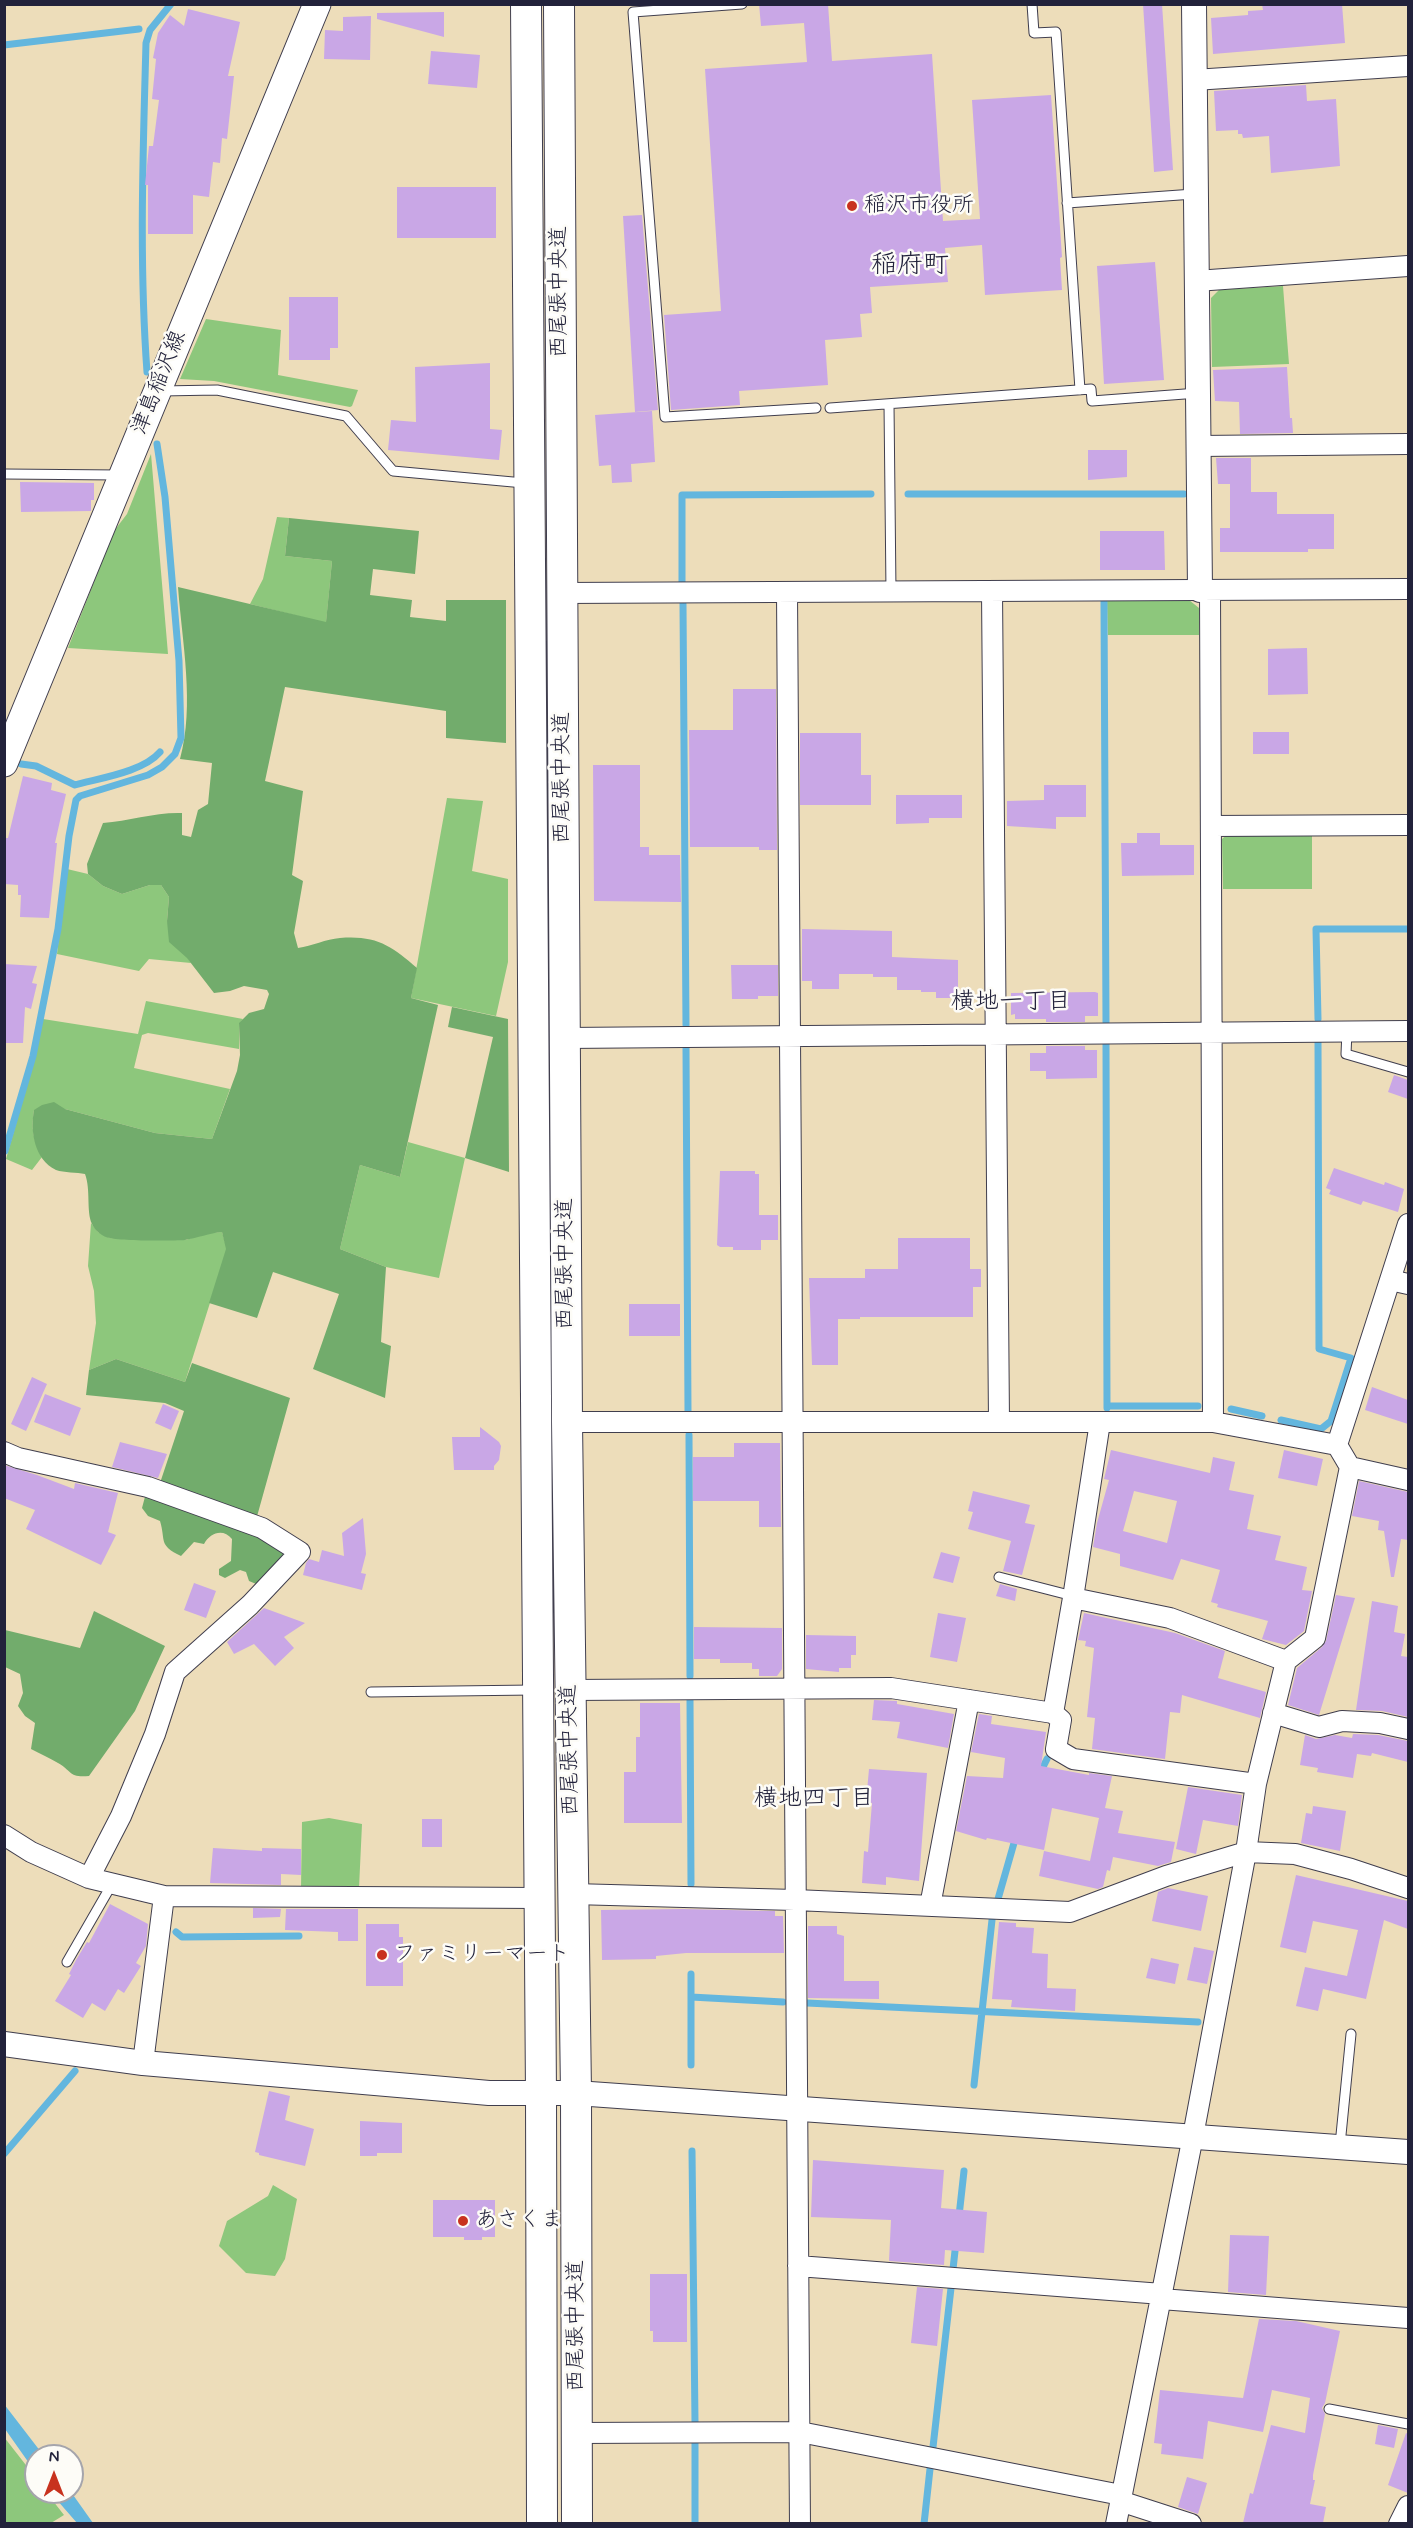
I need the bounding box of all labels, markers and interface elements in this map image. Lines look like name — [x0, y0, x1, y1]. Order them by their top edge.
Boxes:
place label: 稲沢市役所 — [864, 193, 974, 219]
marker: 稲沢市役所 — [845, 199, 859, 213]
street label: 西尾張中央道 — [547, 226, 573, 358]
district label: 稲府町 — [871, 251, 949, 283]
street label: 津島稲沢線 — [127, 327, 193, 439]
street label: 西尾張中央道 — [550, 712, 576, 844]
district label: 横地一丁目 — [951, 989, 1071, 1017]
street label: 西尾張中央道 — [553, 1198, 579, 1330]
street label: 西尾張中央道 — [557, 1684, 585, 1816]
district label: 横地四丁目 — [754, 1786, 874, 1814]
place label: ファミリーマート — [394, 1942, 570, 1968]
marker: ファミリーマート — [375, 1948, 389, 1962]
place label: あさくま — [475, 2208, 563, 2234]
marker: あさくま — [456, 2214, 470, 2228]
street label: 西尾張中央道 — [564, 2260, 590, 2392]
north arrow — [24, 2444, 84, 2504]
text: N — [49, 2447, 59, 2468]

